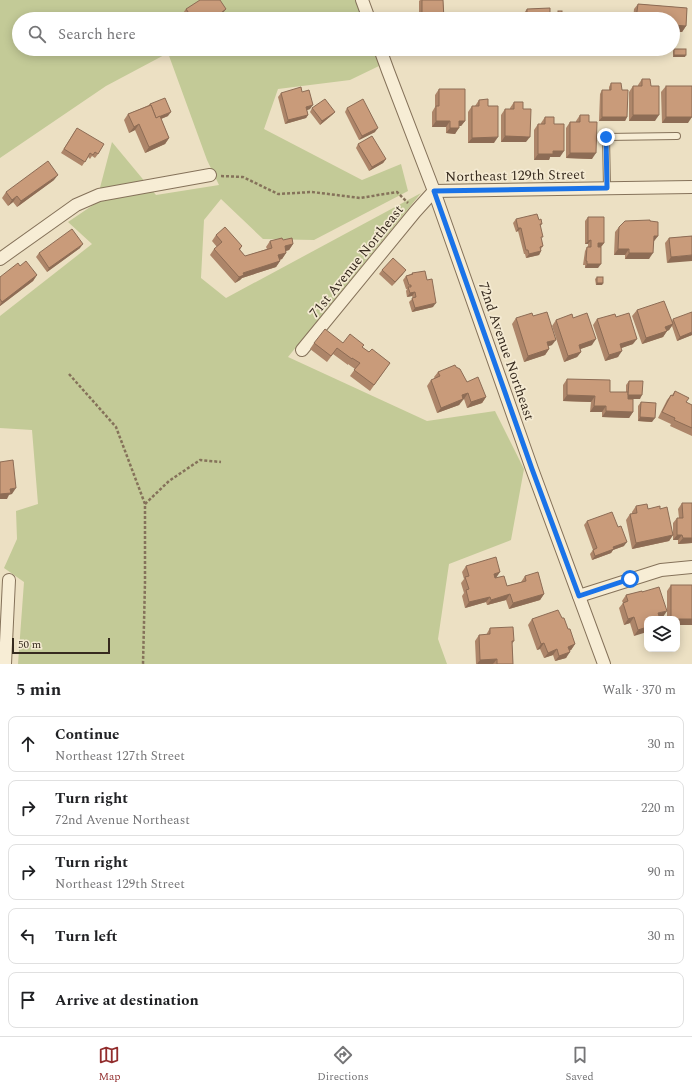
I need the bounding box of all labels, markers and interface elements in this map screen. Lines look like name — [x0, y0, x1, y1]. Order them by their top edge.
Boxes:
search box — [12, 12, 680, 56]
icon: search — [26, 23, 48, 45]
text: Search here — [58, 23, 136, 46]
route end — [597, 128, 615, 146]
street label: Northeast 129th Street — [445, 164, 585, 187]
street label: 71st Avenue Northeast — [304, 200, 409, 322]
street label: 72nd Avenue Northeast — [473, 279, 540, 423]
route start — [621, 570, 639, 588]
map controls — [644, 616, 680, 652]
button: layers — [644, 616, 680, 652]
scale bar — [12, 636, 110, 655]
text: 50 m — [18, 636, 41, 653]
text: 5 min — [16, 677, 61, 703]
text: Walk · 370 m — [602, 680, 676, 700]
text: Continue — [55, 723, 120, 746]
icon: ahead — [17, 733, 39, 755]
text: 30 m — [648, 734, 675, 754]
text: Northeast 127th Street — [55, 746, 185, 766]
text: Turn right — [55, 787, 128, 810]
icon: right — [17, 797, 39, 819]
text: 220 m — [641, 798, 675, 818]
text: 72nd Avenue Northeast — [55, 810, 190, 830]
text: Turn right — [55, 851, 128, 874]
icon: right — [17, 861, 39, 883]
text: 90 m — [648, 862, 675, 882]
text: Northeast 129th Street — [55, 874, 185, 894]
icon: left — [17, 925, 39, 947]
text: Turn left — [55, 925, 117, 948]
text: 30 m — [648, 926, 675, 946]
icon: arrive — [17, 989, 39, 1011]
text: Arrive at destination — [55, 989, 199, 1012]
tab: Map — [98, 1044, 121, 1085]
tab: Directions — [317, 1044, 369, 1085]
tab: Saved — [565, 1044, 594, 1085]

